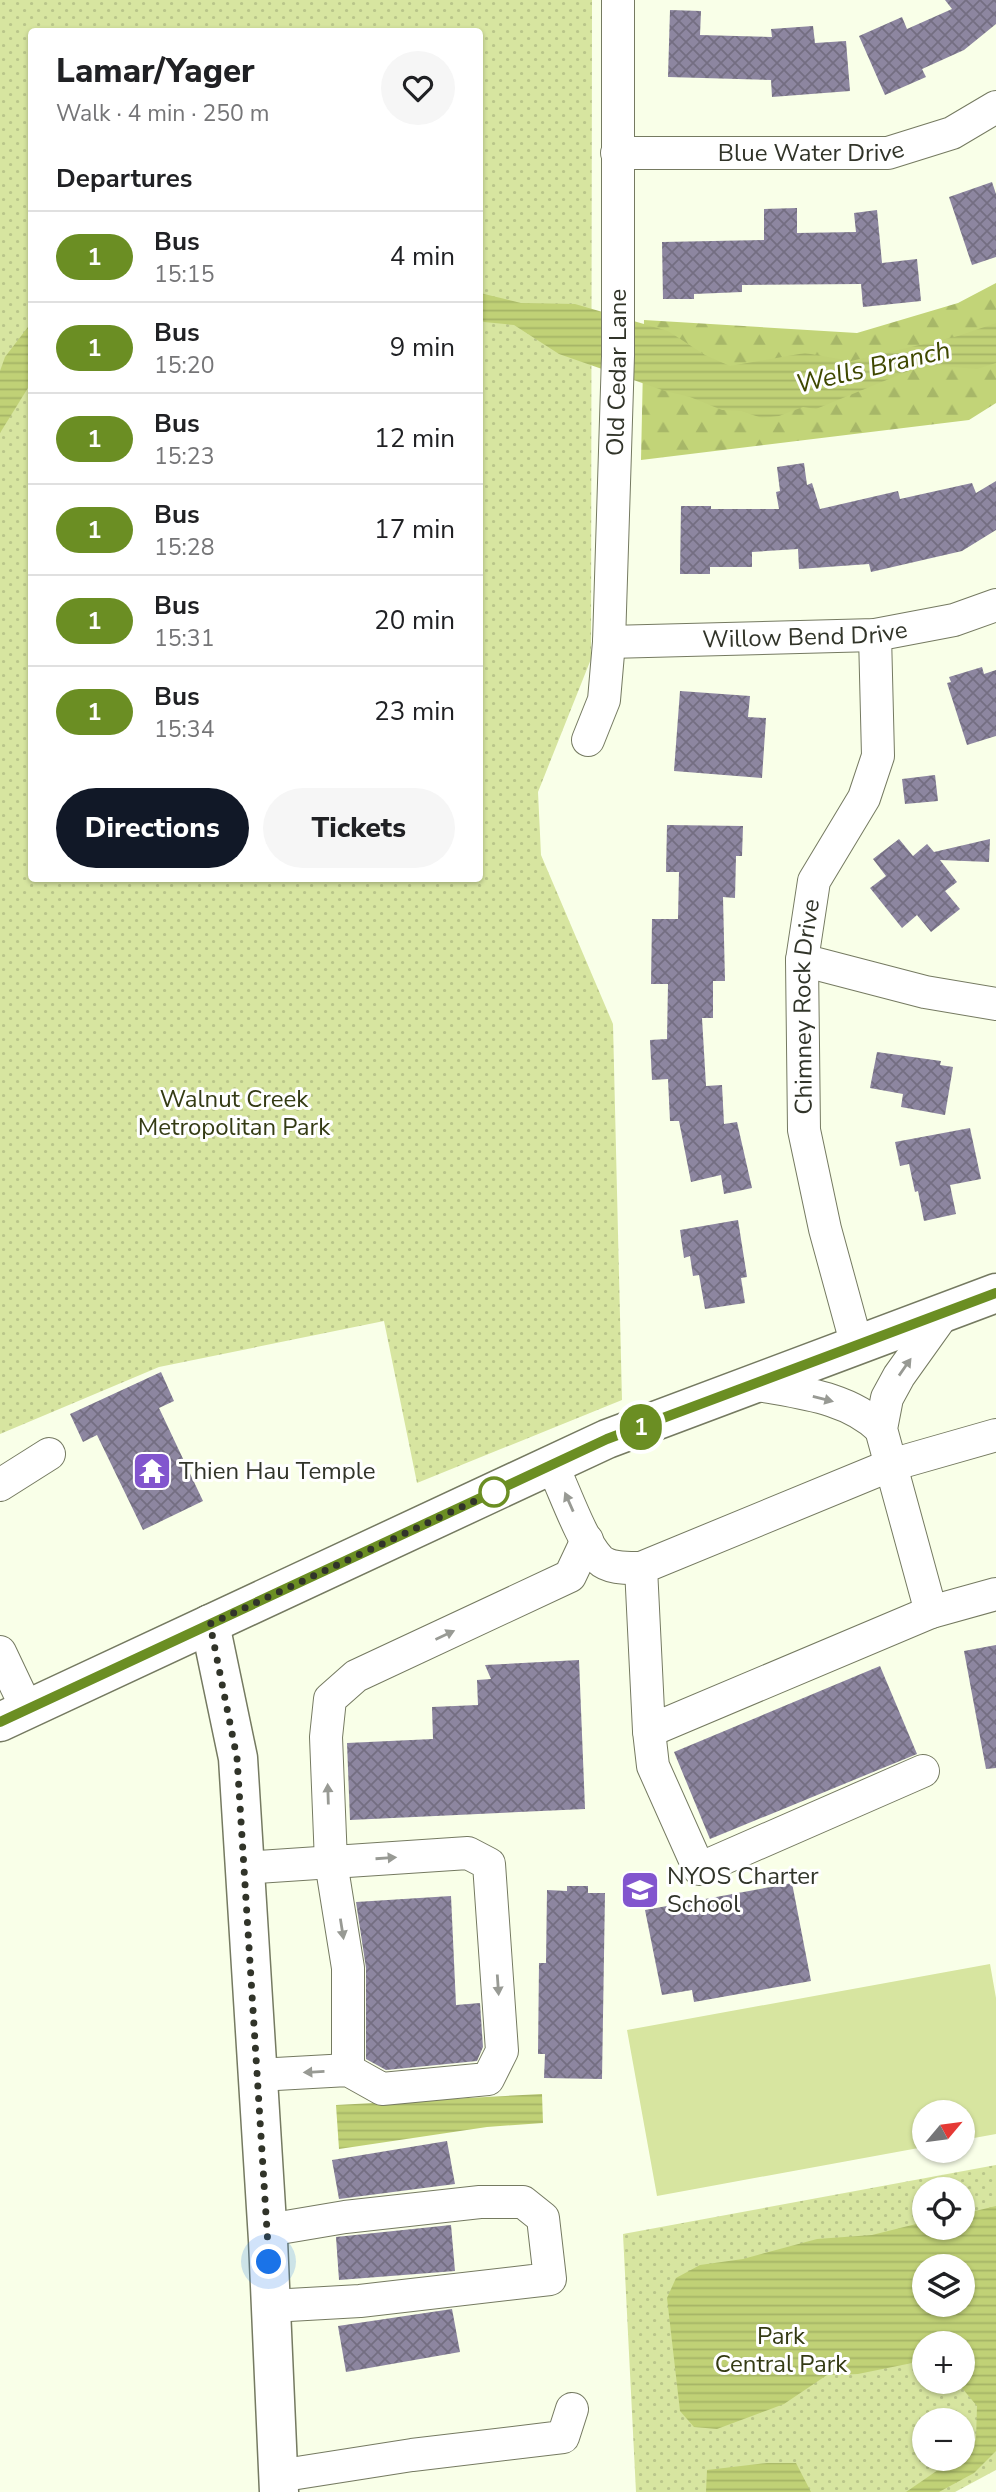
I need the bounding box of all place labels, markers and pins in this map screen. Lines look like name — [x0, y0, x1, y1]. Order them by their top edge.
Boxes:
temple icon: Thien Hau Temple — [131, 1450, 173, 1492]
place label: Thien Hau Temple — [179, 1455, 376, 1487]
unlabelled marker — [479, 1477, 509, 1507]
place label: NYOS Charter School — [667, 1860, 819, 1920]
school or university icon: NYOS Charter School — [619, 1869, 661, 1911]

